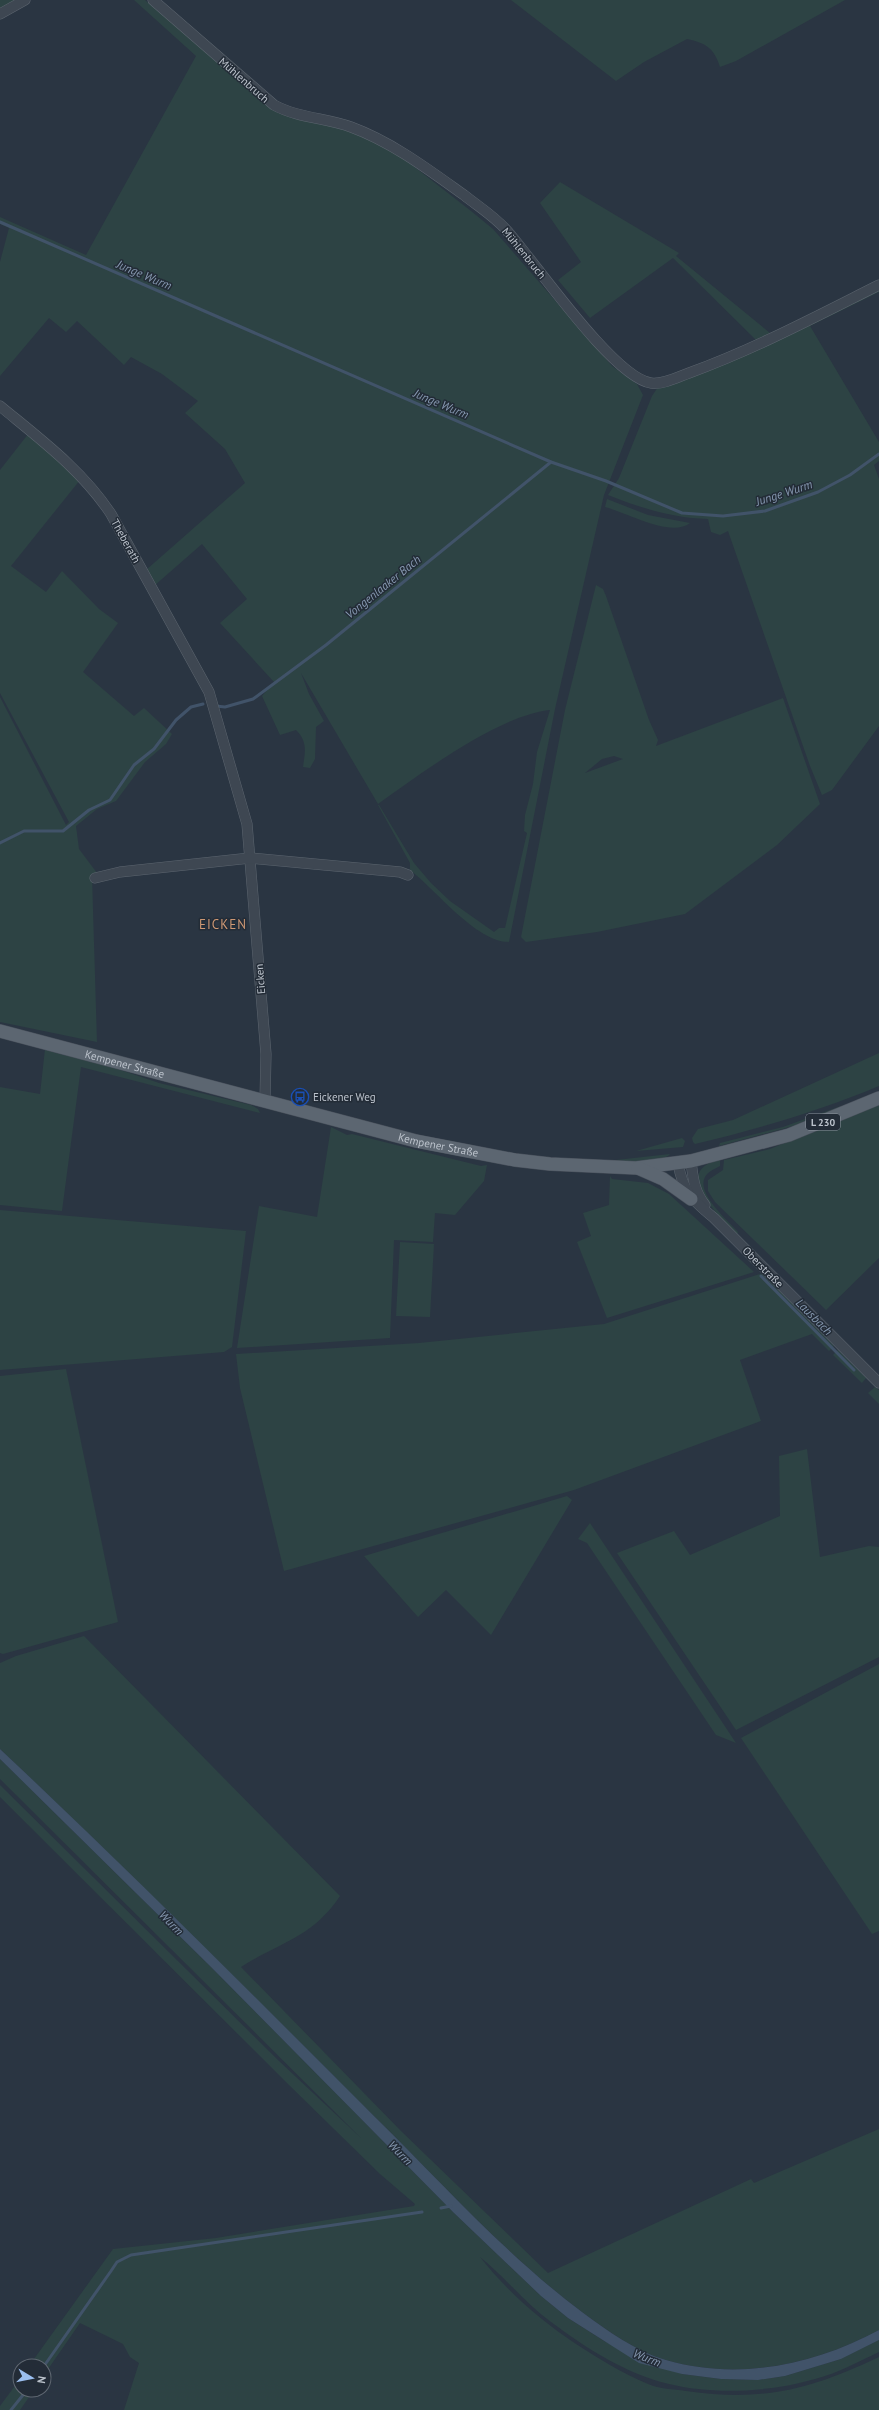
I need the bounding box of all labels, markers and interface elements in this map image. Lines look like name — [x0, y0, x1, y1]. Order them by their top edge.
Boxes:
street label: Mühlenbruch — [216, 54, 272, 106]
street label: Mühlenbruch — [499, 224, 549, 282]
water label: Junge Wurm — [113, 256, 174, 293]
water label: Junge Wurm — [410, 385, 471, 422]
water label: Junge Wurm — [753, 476, 814, 509]
street label: Theberath — [108, 517, 144, 565]
water label: Vongenlaaker Bach — [342, 552, 423, 622]
district label: EICKEN — [199, 916, 247, 933]
street label: Eicken — [252, 963, 268, 995]
street label: Kempener Straße — [84, 1047, 166, 1081]
bus stop icon: Eickener Weg — [290, 1087, 310, 1107]
place label: Eickener Weg — [313, 1090, 376, 1104]
road number: L 230 — [806, 1114, 840, 1130]
street label: Kempener Straße — [397, 1130, 480, 1160]
street label: Oberstraße — [740, 1244, 787, 1291]
water label: Lausbach — [793, 1295, 836, 1338]
water label: Wurm — [156, 1907, 187, 1938]
water label: Wurm — [385, 2137, 416, 2168]
water label: Wurm — [631, 2345, 663, 2370]
north arrow — [12, 2358, 52, 2398]
text: N — [34, 2375, 49, 2385]

